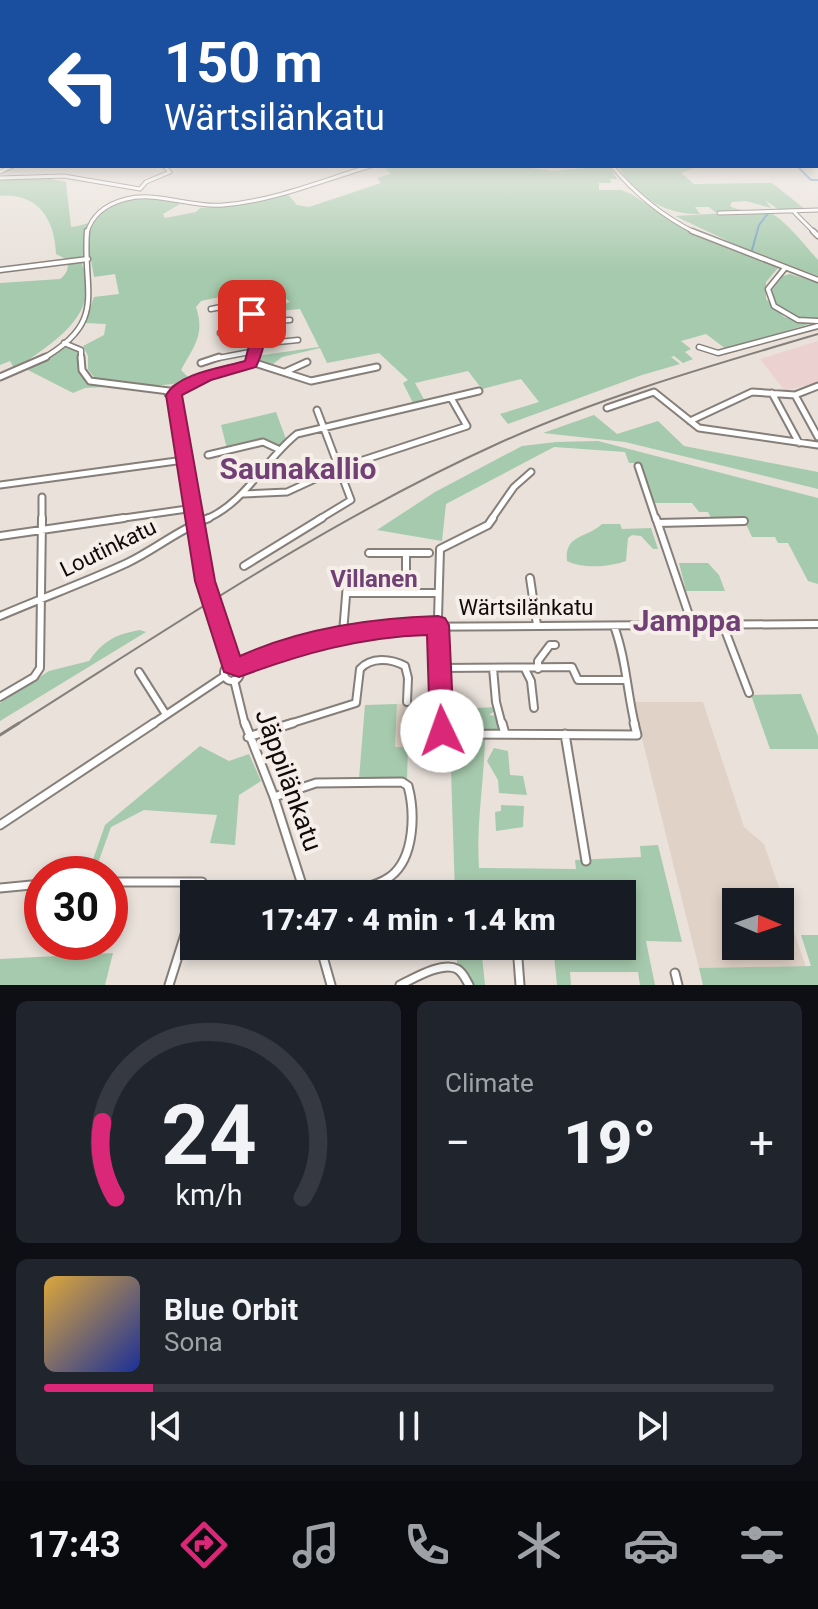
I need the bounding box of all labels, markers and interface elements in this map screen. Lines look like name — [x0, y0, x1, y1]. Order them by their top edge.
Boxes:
text: 150 m — [164, 30, 323, 96]
icon: left — [32, 32, 136, 136]
text: Wärtsilänkatu — [164, 97, 385, 139]
pin — [218, 280, 286, 348]
icon: arrive — [230, 292, 274, 336]
district label: Saunakallio — [219, 451, 377, 486]
street label: Loutinkatu — [56, 514, 160, 582]
district label: Villanen — [330, 565, 418, 593]
street label: Wärtsilänkatu — [459, 595, 593, 620]
district label: Jamppa — [633, 603, 741, 638]
position arrow — [400, 689, 484, 773]
street label: Jäppilänkatu — [249, 705, 329, 855]
speed limit sign: 30 — [24, 856, 128, 960]
north arrow — [722, 888, 794, 960]
map controls — [722, 888, 794, 960]
text: 17:47 · 4 min · 1.4 km — [260, 902, 556, 937]
text: Climate — [445, 1068, 534, 1098]
text: 24 — [161, 1087, 256, 1184]
text: 19° — [563, 1107, 656, 1178]
text: − — [445, 1117, 470, 1169]
text: + — [749, 1117, 774, 1169]
text: km/h — [175, 1178, 242, 1212]
text: Blue Orbit — [164, 1292, 298, 1327]
text: Sona — [164, 1327, 223, 1357]
icon: previous — [144, 1404, 188, 1448]
icon: pause — [387, 1404, 431, 1448]
icon: next — [630, 1404, 674, 1448]
icon: directions — [176, 1517, 232, 1573]
icon: music — [288, 1517, 344, 1573]
icon: phone — [399, 1517, 455, 1573]
icon: climate — [511, 1517, 567, 1573]
icon: car — [623, 1517, 679, 1573]
icon: filters — [734, 1517, 790, 1573]
text: 17:43 — [28, 1524, 121, 1566]

